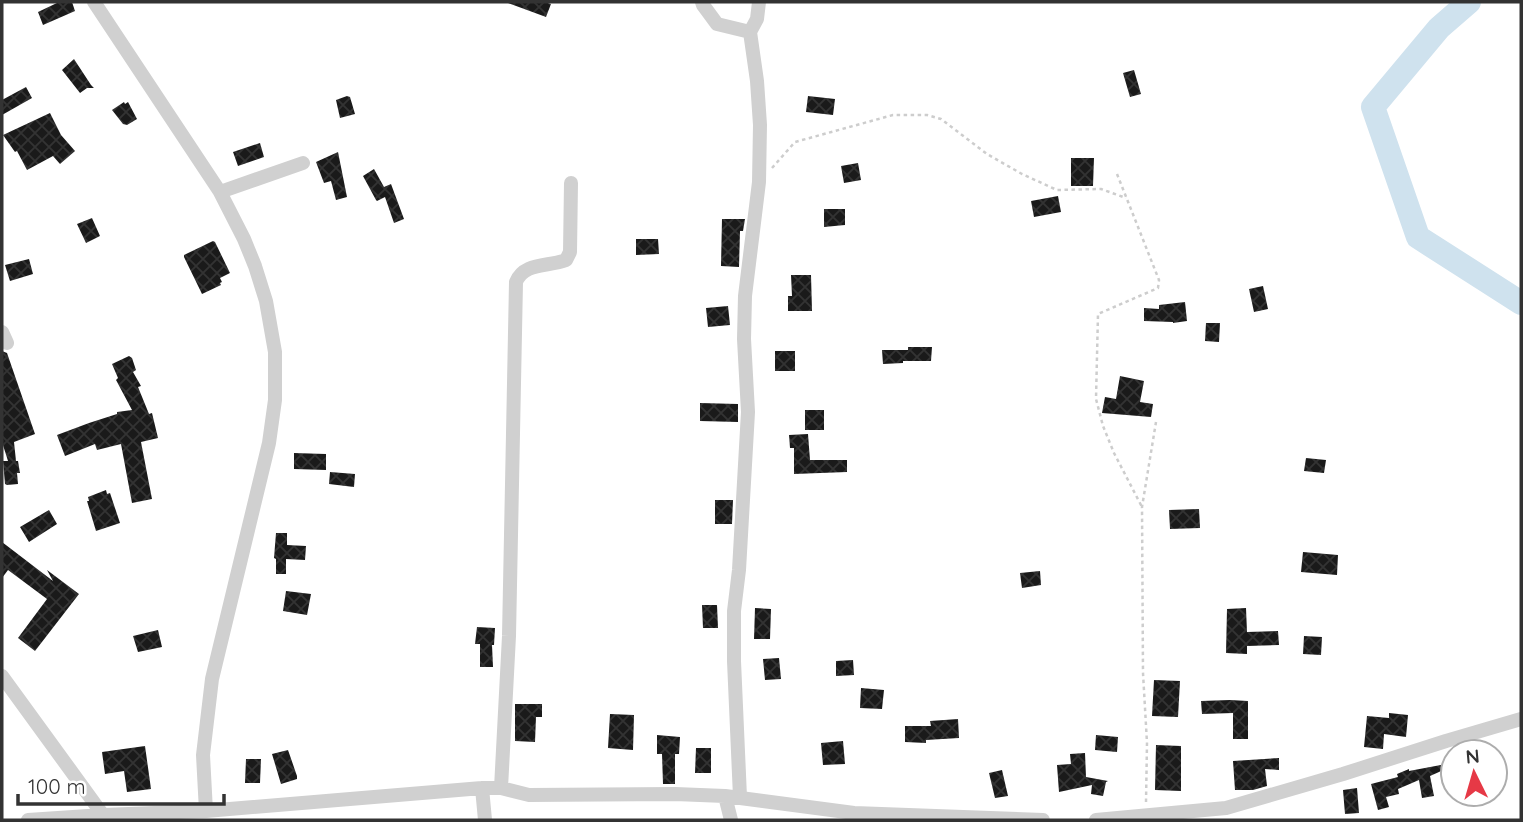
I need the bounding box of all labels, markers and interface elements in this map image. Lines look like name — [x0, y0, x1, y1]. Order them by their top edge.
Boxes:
north arrow — [1439, 738, 1509, 808]
text: N — [1465, 744, 1481, 769]
scale bar — [18, 762, 224, 806]
text: 100 m — [28, 773, 86, 799]

